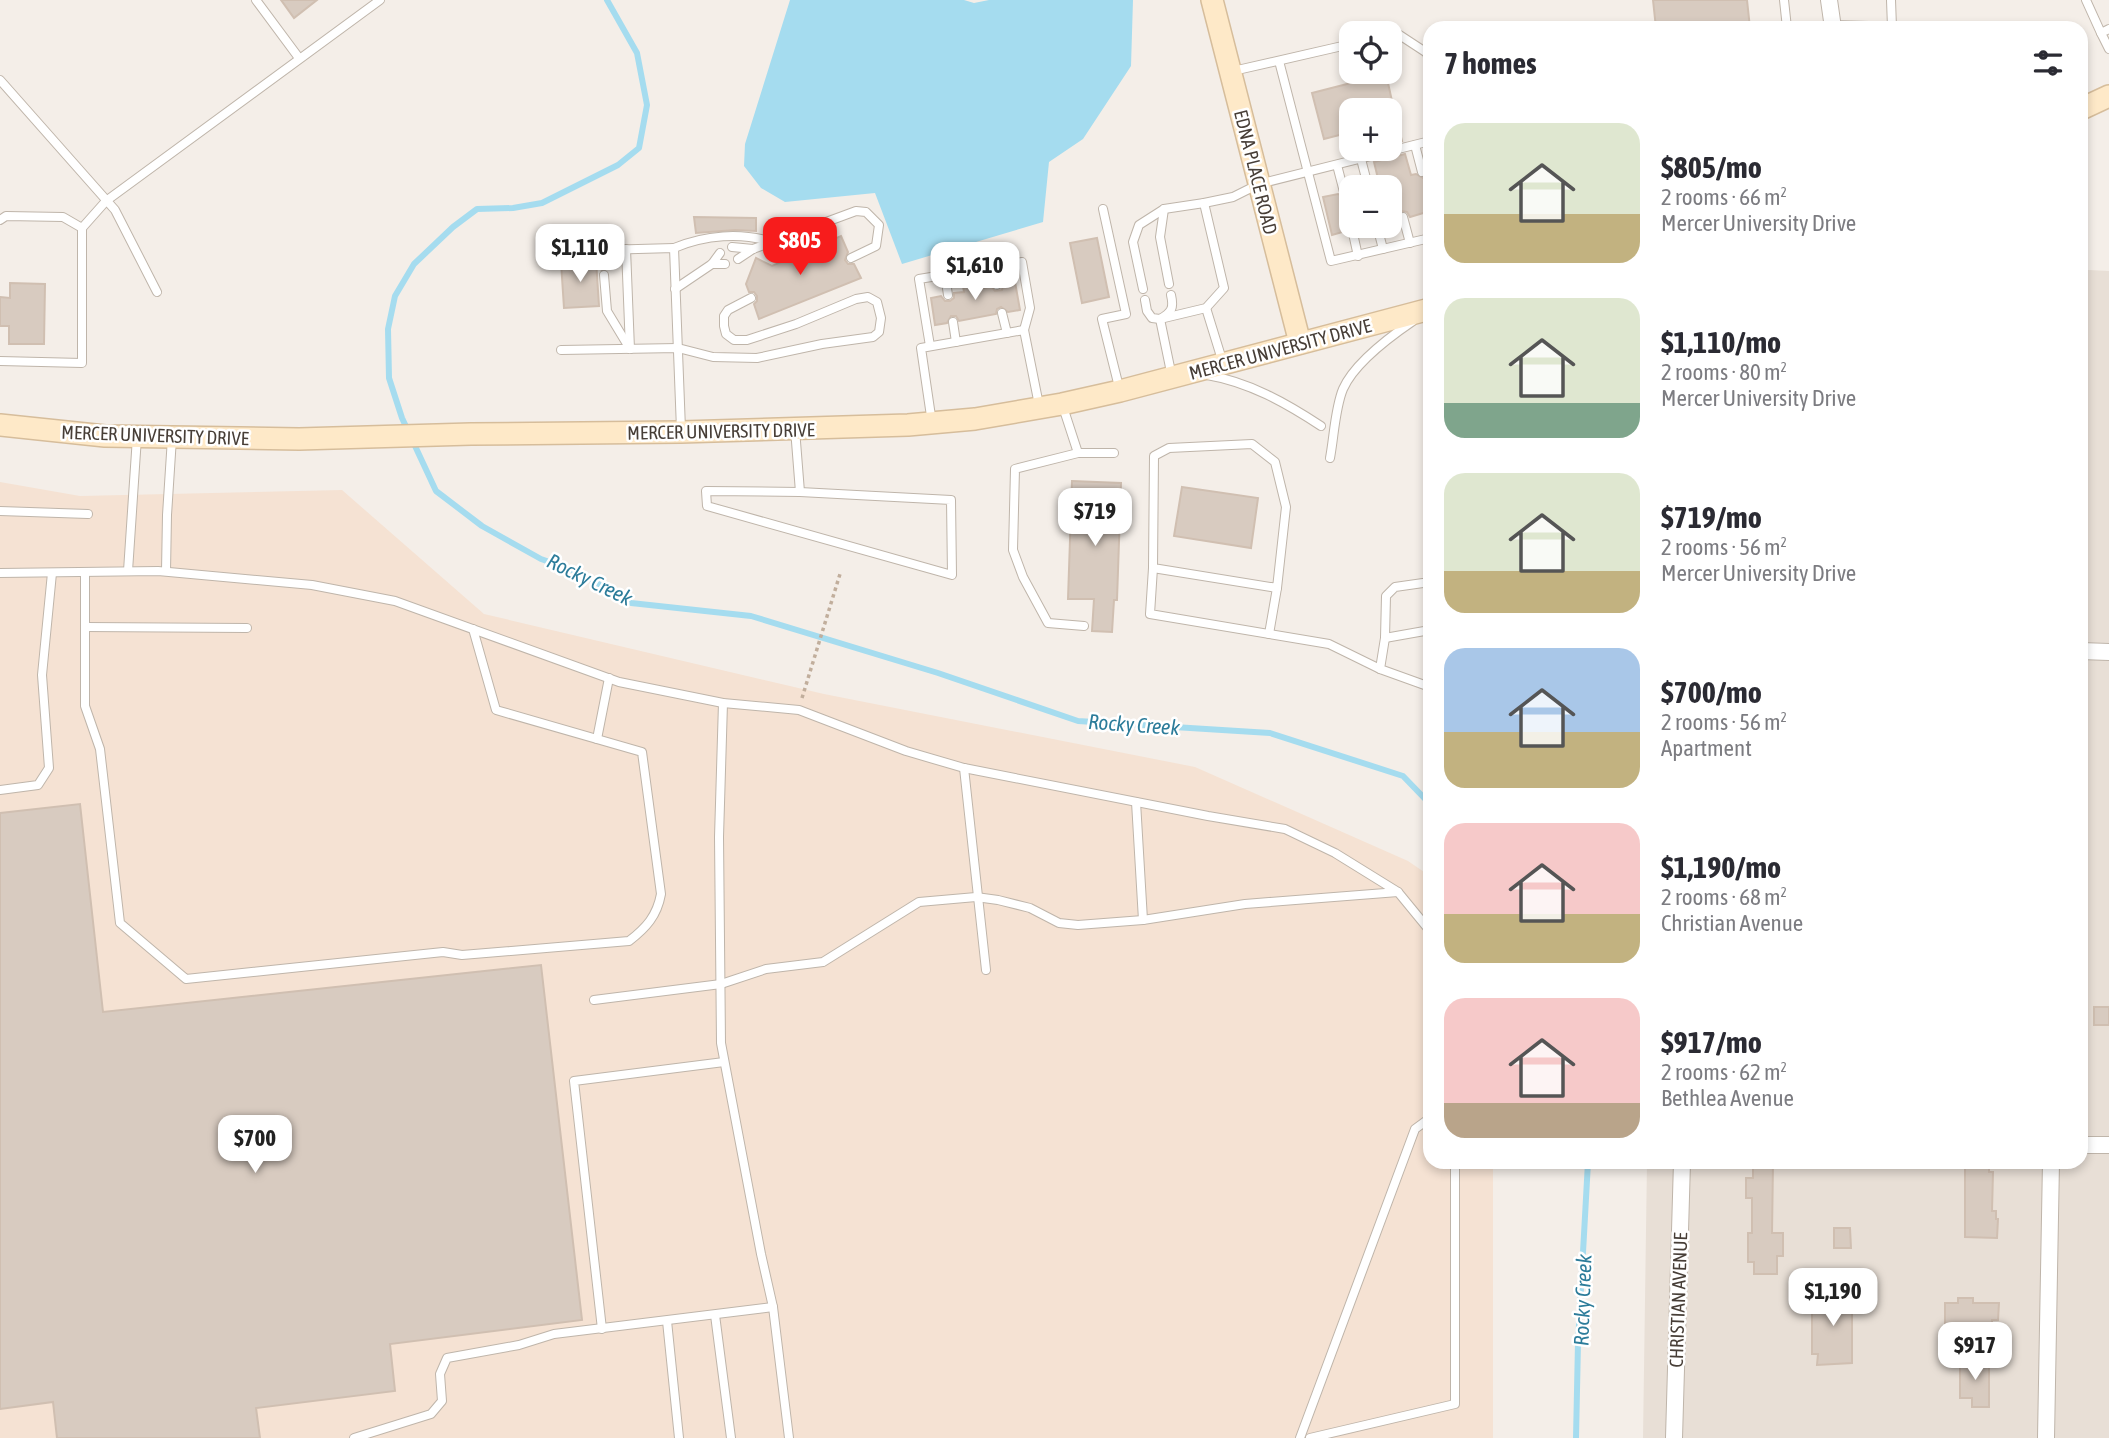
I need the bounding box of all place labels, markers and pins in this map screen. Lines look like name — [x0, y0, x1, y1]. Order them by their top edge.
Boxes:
pin: $805 — [759, 218, 841, 277]
pin: $1,110 — [523, 224, 637, 284]
pin: $1,610 — [918, 243, 1032, 302]
pin: $719 — [1054, 489, 1136, 548]
pin: $700 — [214, 1116, 296, 1175]
pin: $1,190 — [1776, 1268, 1890, 1328]
pin: $917 — [1934, 1322, 2016, 1382]

